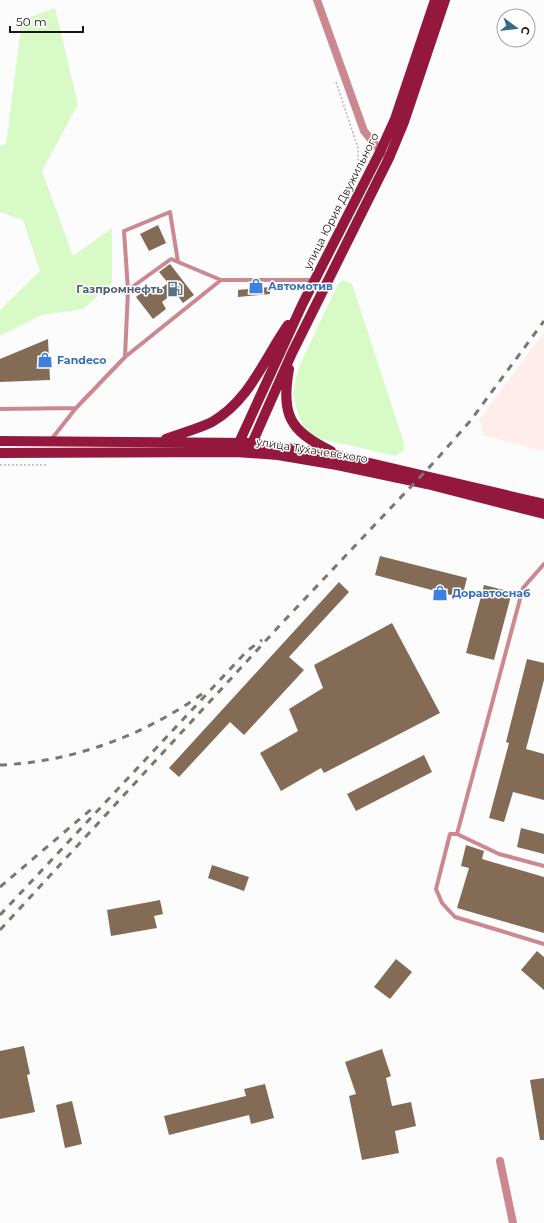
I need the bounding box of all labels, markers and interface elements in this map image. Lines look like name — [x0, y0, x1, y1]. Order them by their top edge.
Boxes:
scale bar — [10, 8, 83, 34]
north arrow — [496, 8, 536, 48]
text: 50 m — [16, 14, 47, 29]
text: С — [518, 25, 533, 36]
street label: улица Юрия Двужильного — [300, 130, 382, 273]
shop icon: Автомотив — [247, 277, 265, 295]
place label: Автомотив — [268, 279, 333, 293]
fuel station icon: Газпромнефть — [166, 280, 184, 298]
place label: Газпромнефть — [76, 282, 163, 296]
shop icon: Fandeco — [36, 351, 54, 369]
place label: Fandeco — [57, 353, 106, 367]
street label: улица Тухачевского — [254, 434, 369, 466]
shop icon: Доравтоснаб — [431, 584, 449, 602]
place label: Доравтоснаб — [452, 586, 531, 600]

